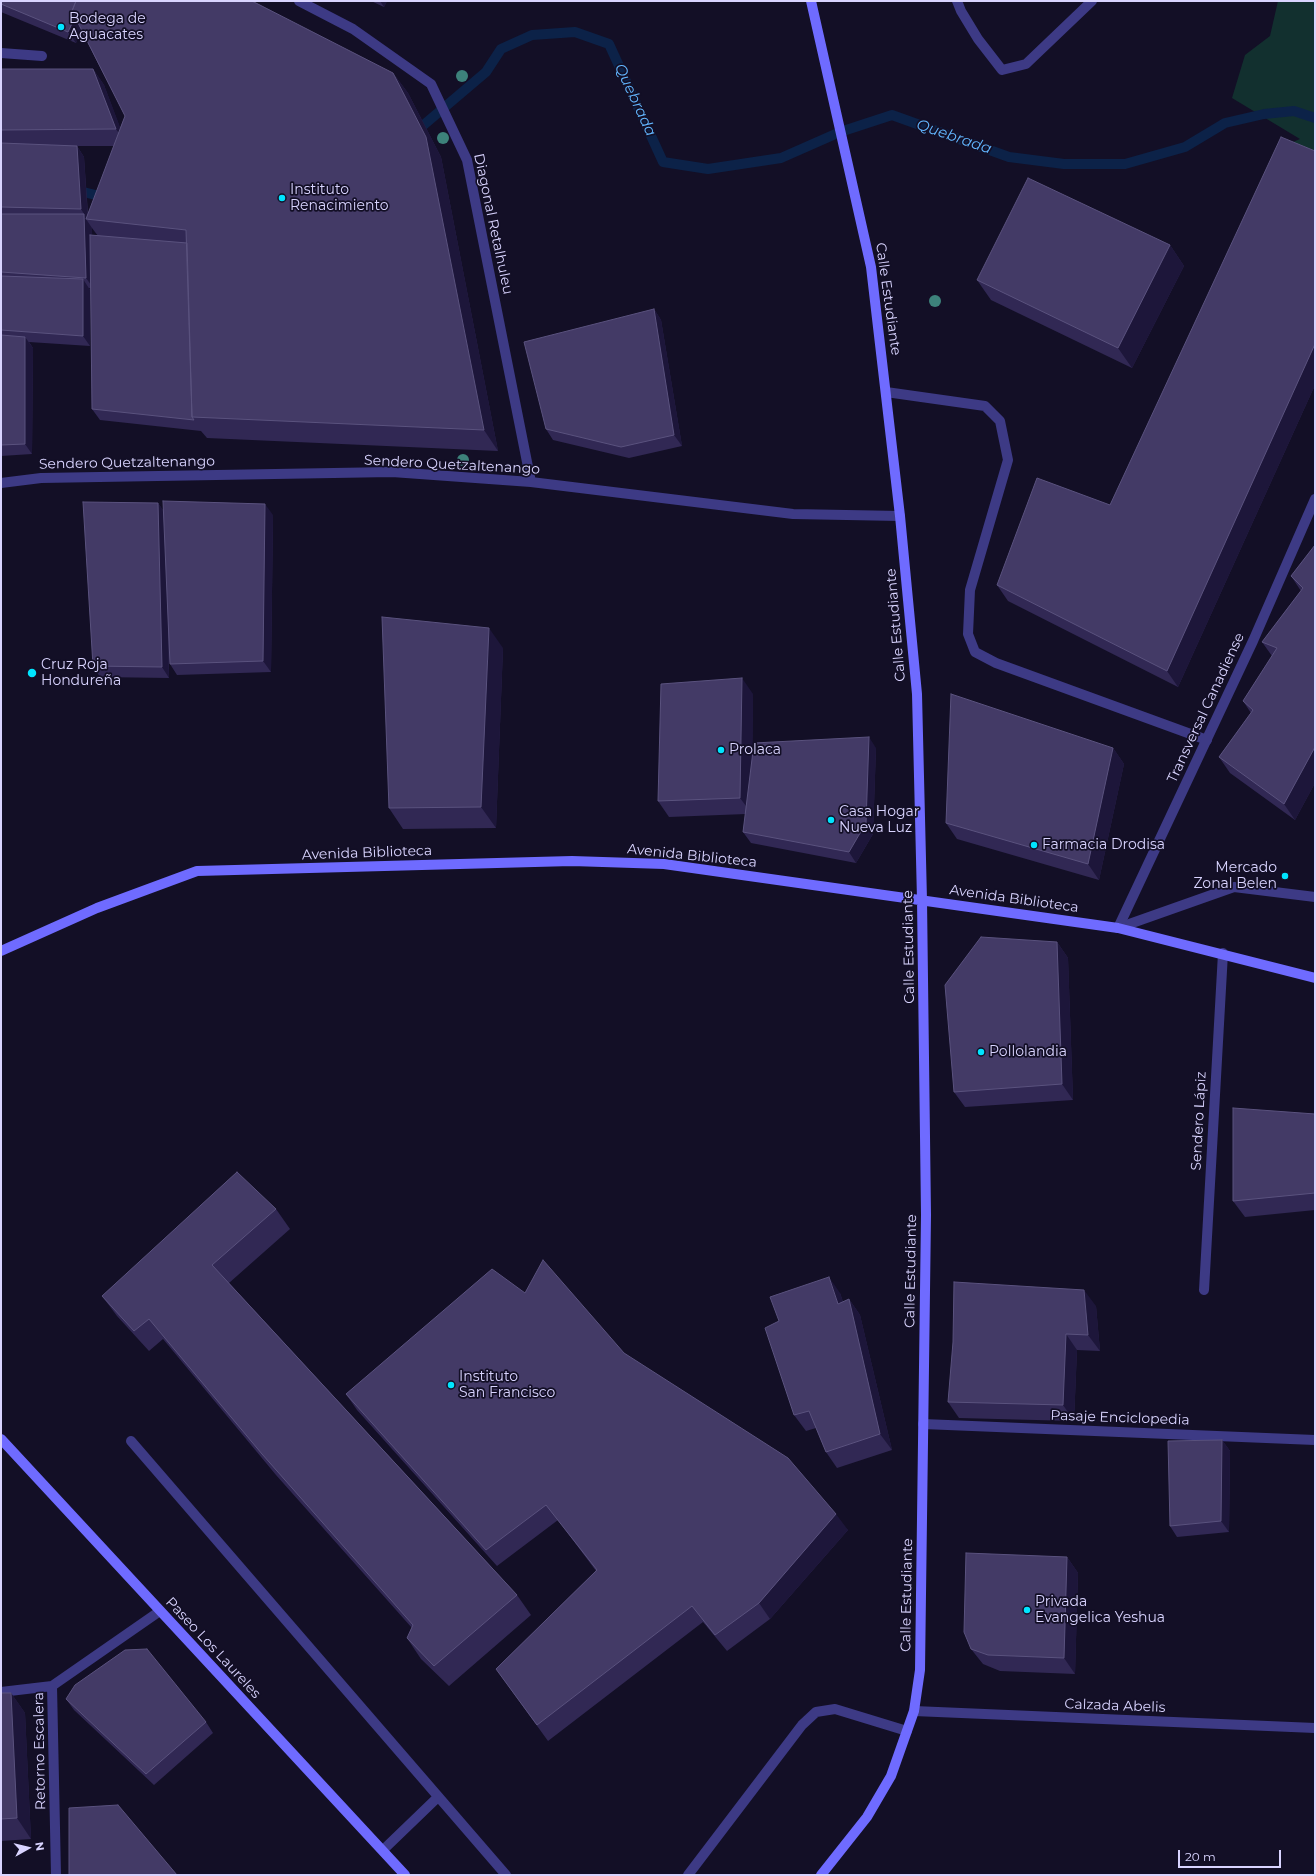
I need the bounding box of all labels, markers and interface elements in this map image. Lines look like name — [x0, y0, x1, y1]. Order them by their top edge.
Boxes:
place label: Bodega de Aguacates — [69, 11, 146, 44]
marker: Bodega de Aguacates — [56, 22, 66, 32]
water label: Quebrada — [610, 61, 660, 139]
water label: Quebrada — [914, 116, 994, 158]
street label: Diagonal Retalhuleu — [470, 152, 516, 296]
place label: Instituto Renacimiento — [290, 182, 389, 214]
marker: Instituto Renacimiento — [277, 193, 287, 203]
street label: Calle Estudiante — [872, 241, 904, 357]
street label: Sendero Quetzaltenango — [364, 452, 540, 478]
street label: Sendero Quetzaltenango — [39, 453, 215, 473]
street label: Calle Estudiante — [883, 568, 909, 682]
street label: Transversal Canadiense — [1164, 630, 1248, 786]
place label: Cruz Roja Hondureña — [41, 657, 121, 690]
marker: Cruz Roja Hondureña — [26, 667, 38, 679]
place label: Prolaca — [729, 742, 781, 758]
marker: Prolaca — [716, 745, 726, 755]
place label: Casa Hogar Nueva Luz — [839, 804, 919, 836]
marker: Casa Hogar Nueva Luz — [826, 815, 836, 825]
place label: Farmacia Drodisa — [1042, 837, 1165, 853]
marker: Farmacia Drodisa — [1029, 840, 1039, 850]
street label: Avenida Biblioteca — [626, 841, 758, 871]
street label: Avenida Biblioteca — [302, 842, 432, 864]
place label: Mercado Zonal Belen — [1193, 860, 1277, 892]
marker: Mercado Zonal Belen — [1280, 871, 1290, 881]
street label: Avenida Biblioteca — [948, 882, 1080, 916]
street label: Calle Estudiante — [900, 890, 918, 1004]
place label: Pollolandia — [989, 1044, 1067, 1060]
marker: Pollolandia — [976, 1047, 986, 1057]
street label: Sendero Lápiz — [1188, 1071, 1210, 1171]
street label: Calle Estudiante — [902, 1214, 920, 1328]
place label: Instituto San Francisco — [459, 1369, 555, 1402]
marker: Instituto San Francisco — [446, 1380, 456, 1390]
street label: Pasaje Enciclopedia — [1050, 1407, 1190, 1429]
street label: Calle Estudiante — [898, 1538, 916, 1652]
street label: Paseo Los Laureles — [162, 1594, 264, 1702]
place label: Privada Evangelica Yeshua — [1035, 1594, 1165, 1626]
marker: Privada Evangelica Yeshua — [1022, 1605, 1032, 1615]
street label: Retorno Escalera — [31, 1692, 49, 1810]
street label: Calzada Abelis — [1064, 1696, 1166, 1716]
north arrow — [8, 1828, 48, 1868]
text: N — [32, 1841, 47, 1852]
scale bar — [1180, 1842, 1283, 1868]
text: 20 m — [1185, 1849, 1216, 1864]

